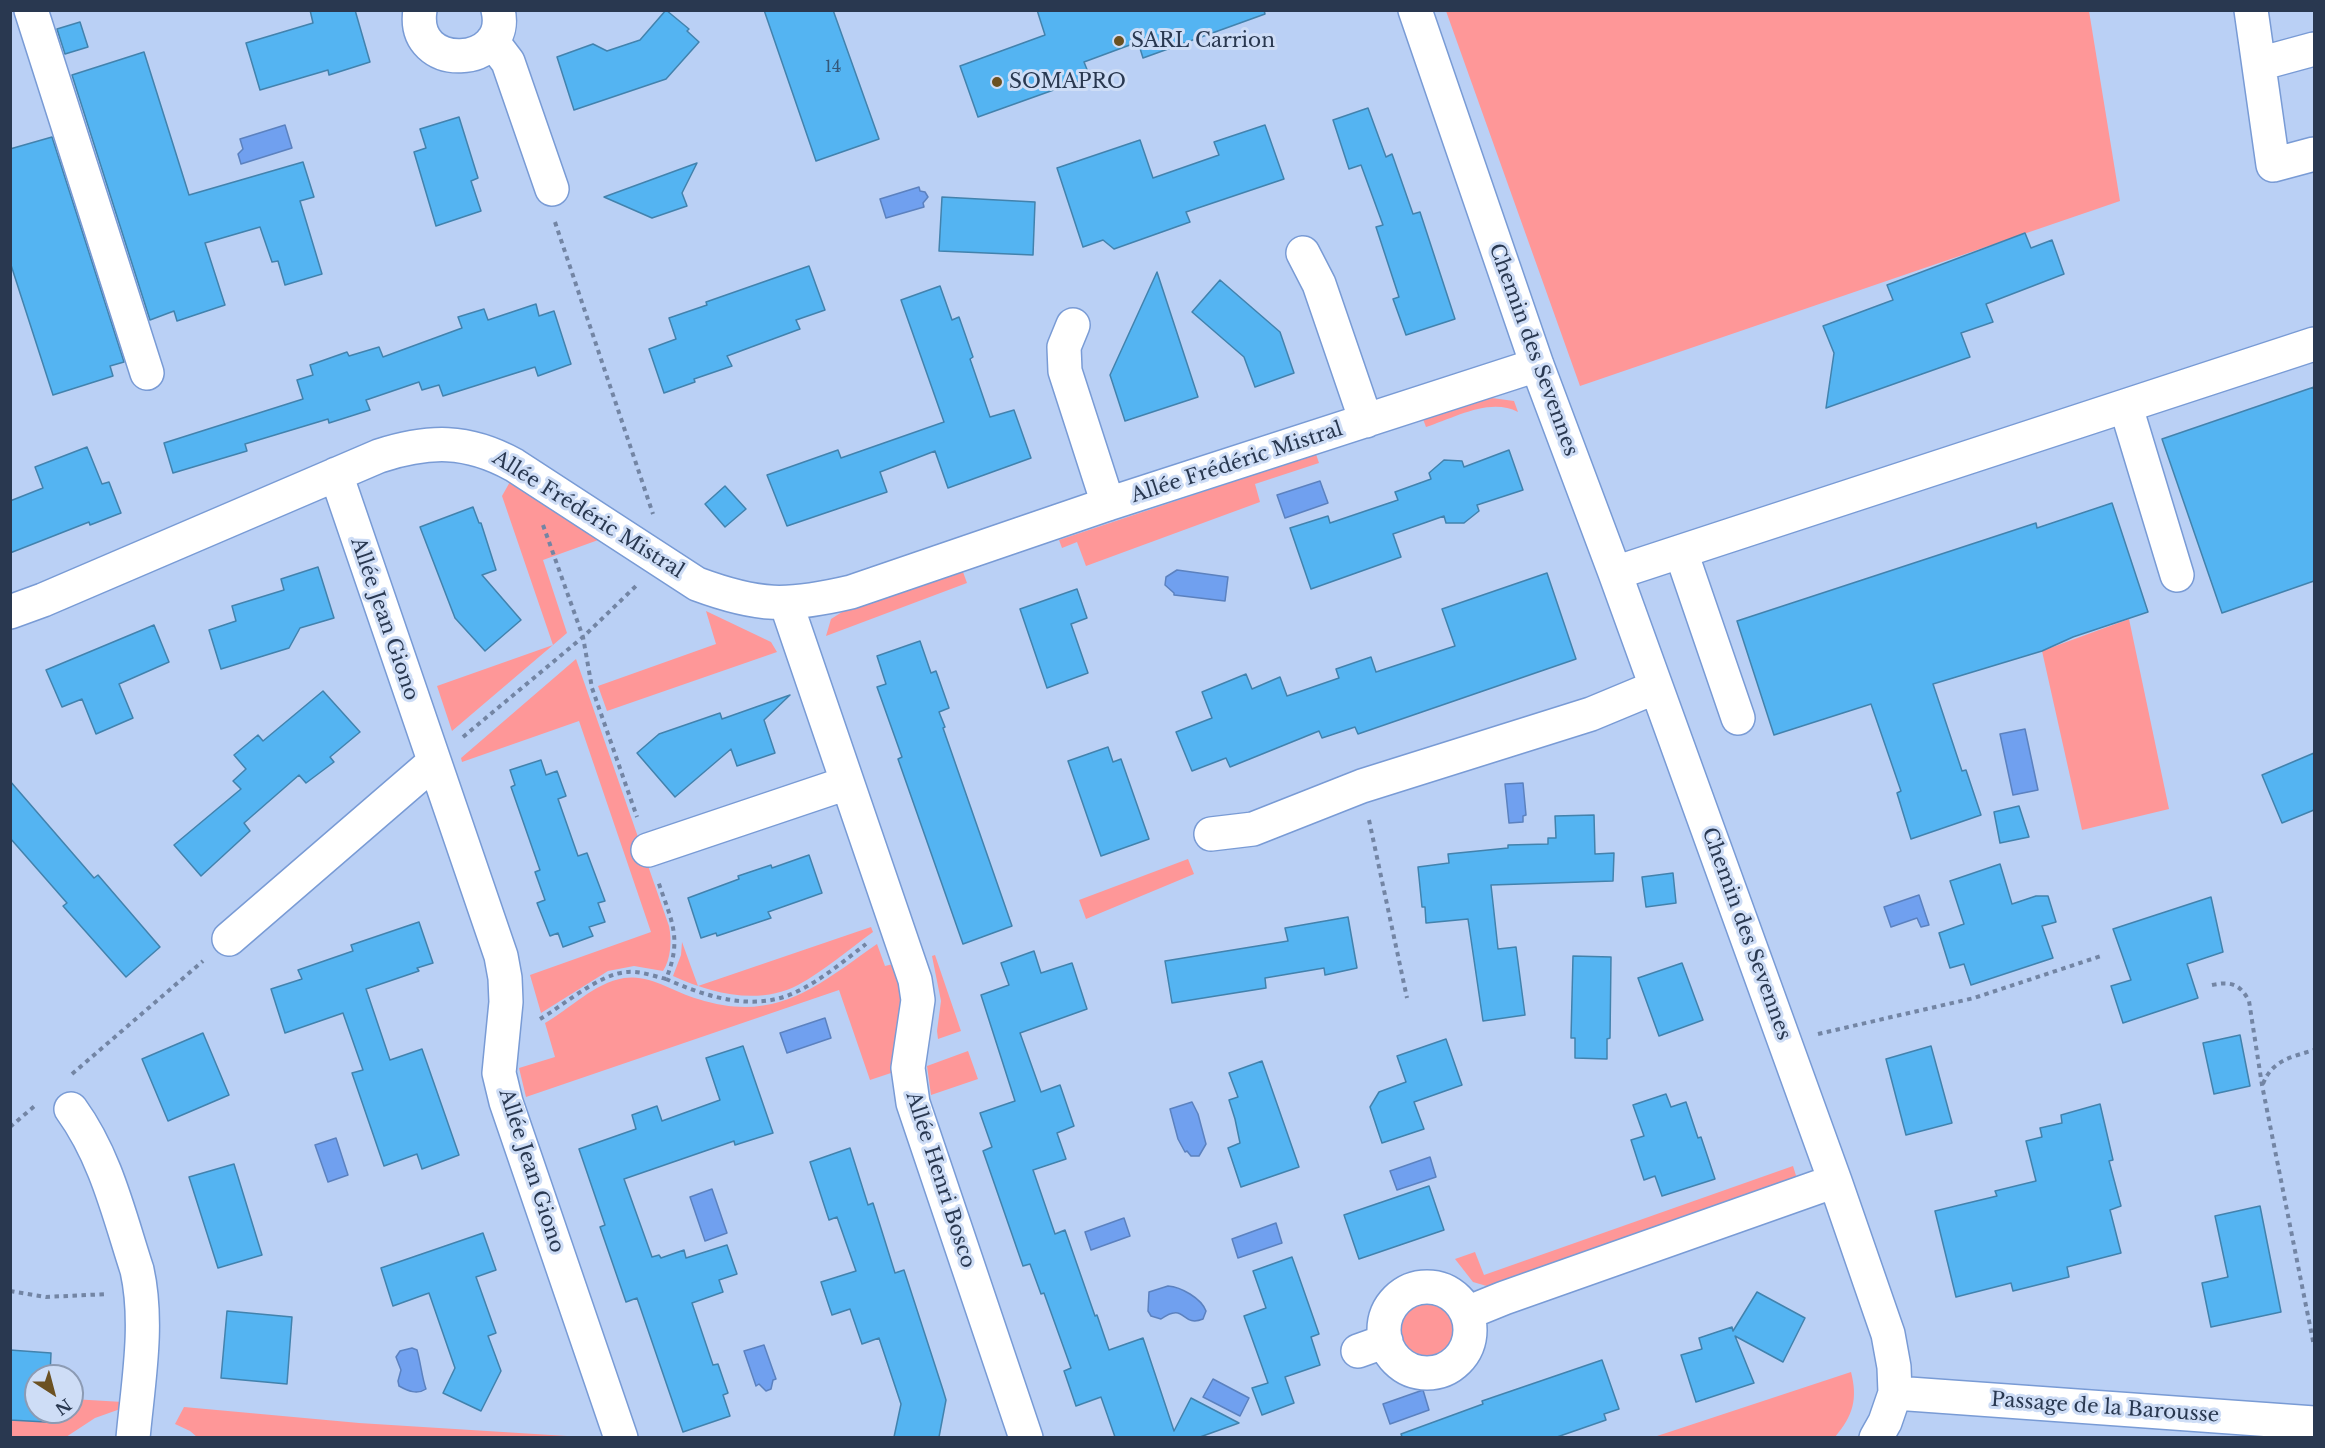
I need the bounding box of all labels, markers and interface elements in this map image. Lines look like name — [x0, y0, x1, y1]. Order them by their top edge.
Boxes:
place label: SARL Carrion — [1131, 29, 1275, 53]
marker: SARL Carrion — [1112, 34, 1126, 48]
house number: 14 — [825, 57, 841, 77]
place label: SOMAPRO — [1009, 70, 1126, 94]
marker: SOMAPRO — [990, 75, 1004, 89]
street label: Chemin des Sevennes — [1483, 241, 1583, 459]
street label: Allée Frédéric Mistral — [1128, 417, 1346, 509]
street label: Allée Frédéric Mistral — [488, 446, 688, 584]
street label: Allée Jean Giono — [345, 534, 423, 704]
street label: Chemin des Sevennes — [1696, 825, 1796, 1043]
street label: Allée Jean Giono — [493, 1086, 569, 1256]
street label: Allée Henri Bosco — [900, 1089, 980, 1271]
north arrow — [24, 1364, 84, 1424]
street label: Passage de la Barousse — [1990, 1388, 2220, 1428]
text: N — [51, 1394, 75, 1419]

